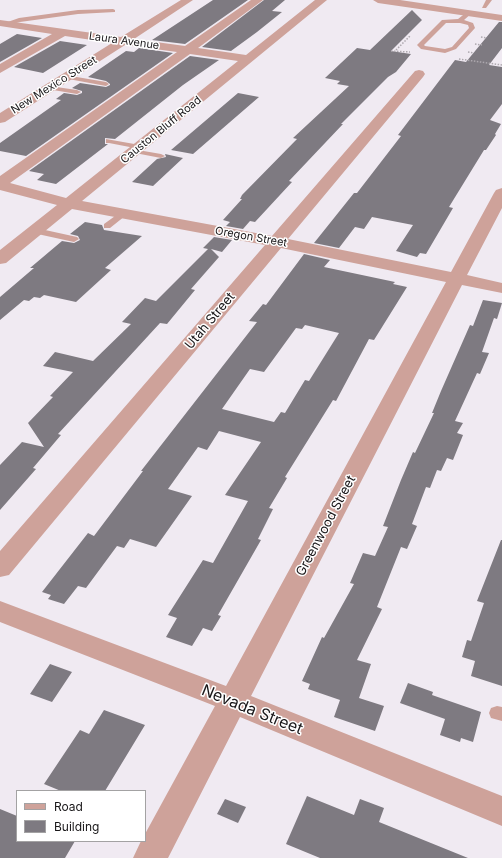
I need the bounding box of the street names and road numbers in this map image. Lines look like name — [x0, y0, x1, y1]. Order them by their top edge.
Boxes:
street label: Laura Avenue — [88, 30, 160, 52]
street label: New Mexico Street — [9, 53, 99, 117]
street label: Causton Bluff Road — [118, 93, 204, 167]
street label: Oregon Street — [214, 224, 288, 250]
street label: Utah Street — [182, 289, 238, 353]
street label: Greenwood Street — [293, 473, 359, 579]
street label: Nevada Street — [199, 681, 305, 739]

